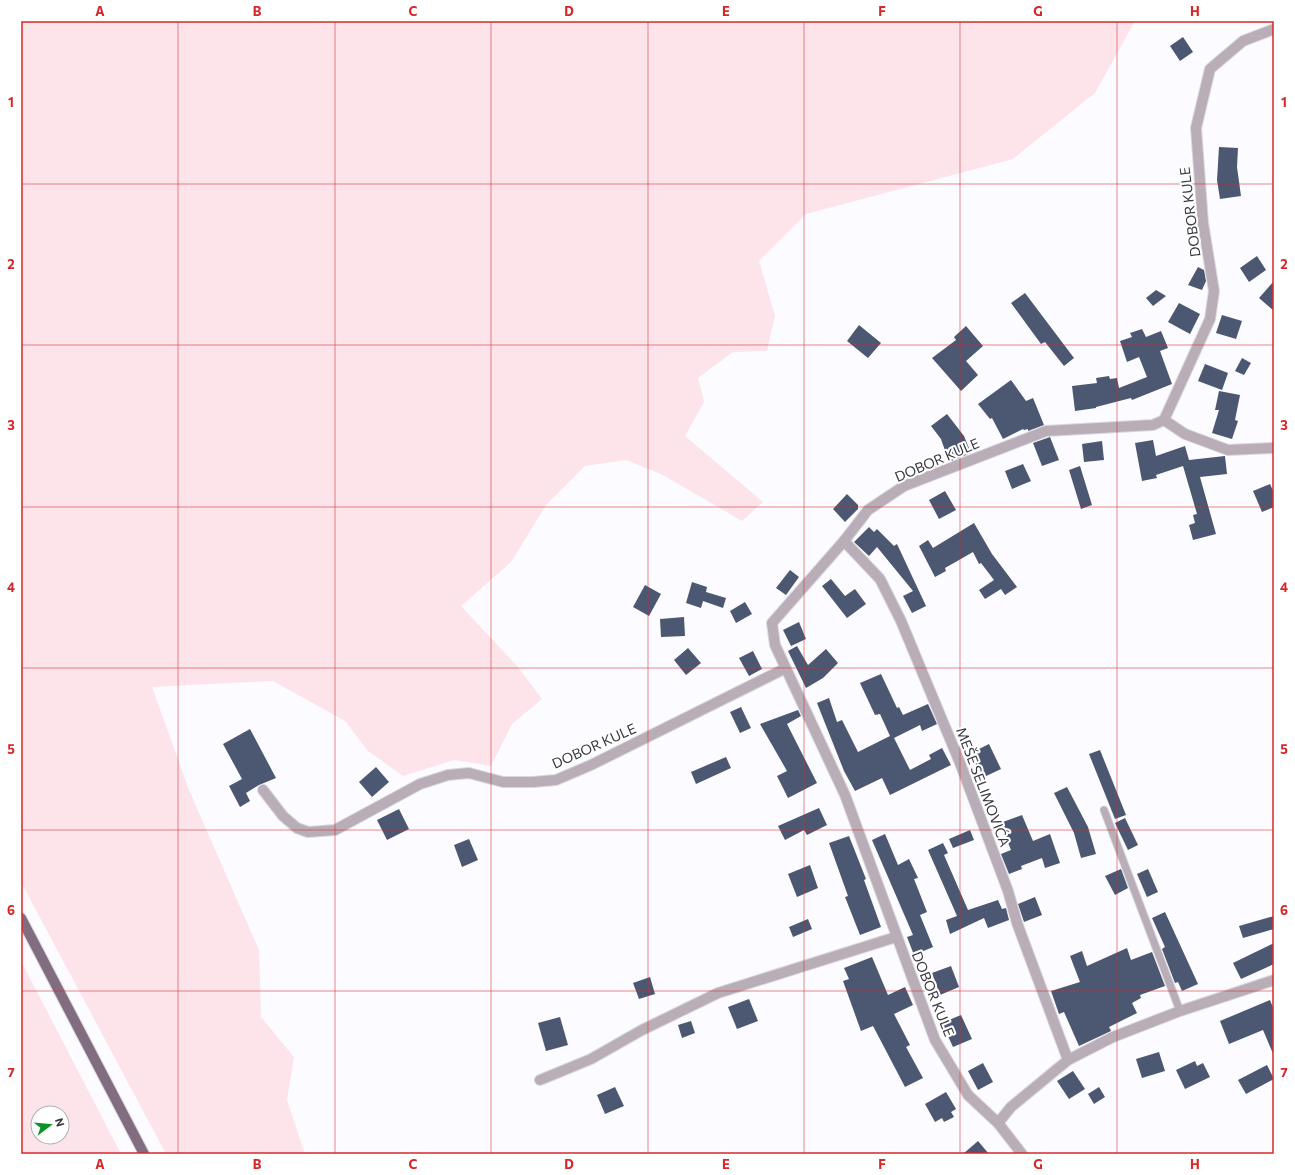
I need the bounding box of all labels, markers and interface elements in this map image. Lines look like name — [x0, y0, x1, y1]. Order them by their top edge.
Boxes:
text: A — [95, 3, 105, 19]
text: B — [253, 3, 262, 19]
text: C — [409, 3, 418, 19]
text: D — [564, 3, 574, 19]
text: E — [722, 3, 730, 19]
text: F — [878, 3, 886, 19]
text: G — [1033, 3, 1043, 19]
text: H — [1190, 3, 1200, 19]
text: 1 — [8, 94, 14, 110]
text: 1 — [1281, 94, 1287, 110]
street label: DOBOR KULE — [1176, 166, 1203, 258]
text: 2 — [7, 256, 15, 272]
text: 2 — [1280, 256, 1288, 272]
text: 3 — [7, 417, 15, 433]
text: 3 — [1280, 417, 1288, 433]
street label: DOBOR KULE — [892, 434, 982, 485]
text: 4 — [7, 579, 15, 595]
text: 4 — [1280, 579, 1288, 595]
street label: DOBOR KULE — [549, 719, 638, 772]
street label: MEŠE SELIMOVIĆA — [953, 725, 1014, 849]
text: 5 — [7, 741, 15, 757]
text: 5 — [1280, 741, 1288, 757]
text: 6 — [7, 902, 15, 918]
text: 6 — [1280, 902, 1288, 918]
street label: DOBOR KULE — [909, 949, 958, 1039]
text: 7 — [7, 1064, 15, 1080]
text: 7 — [1280, 1064, 1288, 1080]
north arrow — [30, 1105, 70, 1145]
text: N — [53, 1116, 67, 1128]
text: A — [95, 1156, 105, 1172]
text: B — [253, 1156, 262, 1172]
text: C — [409, 1156, 418, 1172]
text: D — [564, 1156, 574, 1172]
text: E — [722, 1156, 730, 1172]
text: F — [878, 1156, 886, 1172]
text: G — [1033, 1156, 1043, 1172]
text: H — [1190, 1156, 1200, 1172]

